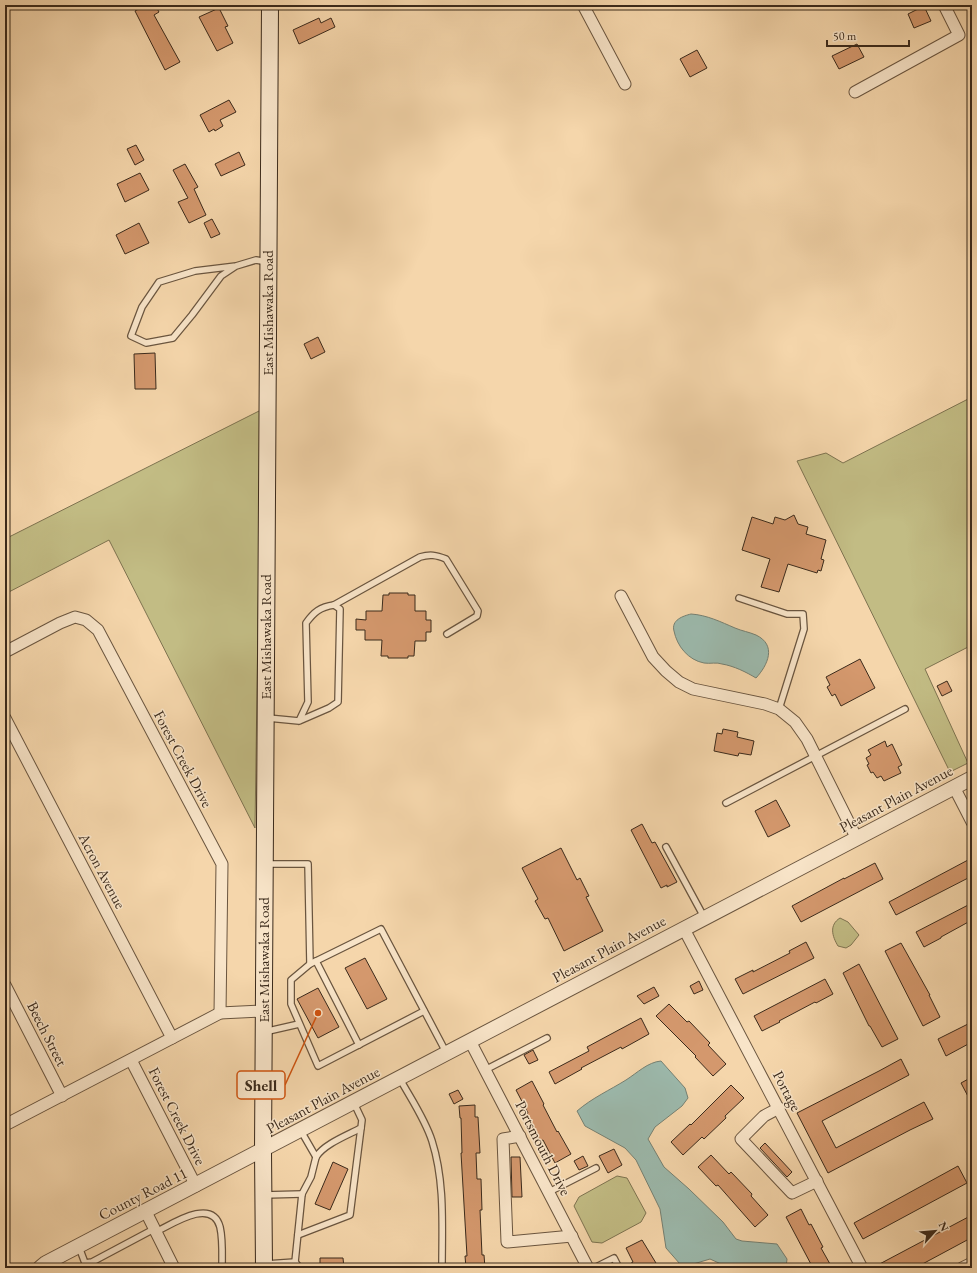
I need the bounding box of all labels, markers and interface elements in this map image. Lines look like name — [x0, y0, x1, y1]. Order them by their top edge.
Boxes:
scale bar — [827, 22, 909, 48]
text: 50 m — [833, 28, 857, 44]
street label: East Mishawaka Road — [258, 250, 277, 376]
street label: East Mishawaka Road — [256, 574, 275, 700]
street label: Forest Creek Drive — [150, 707, 217, 811]
street label: Pleasant Plain Avenue — [836, 761, 956, 836]
street label: Acron Avenue — [74, 829, 130, 912]
street label: East Mishawaka Road — [254, 897, 273, 1023]
street label: Pleasant Plain Avenue — [549, 911, 669, 986]
street label: Beech Street — [23, 998, 72, 1070]
street label: Pleasant Plain Avenue — [263, 1062, 383, 1137]
street label: Forest Creek Drive — [145, 1064, 210, 1168]
street label: Portage — [769, 1067, 806, 1114]
callout: Shell — [237, 1071, 285, 1099]
text: Shell — [245, 1075, 278, 1096]
street label: Portsmouth Drive — [511, 1097, 576, 1199]
street label: County Road 11 — [95, 1163, 190, 1224]
north arrow — [915, 1211, 955, 1251]
text: N — [936, 1219, 952, 1234]

